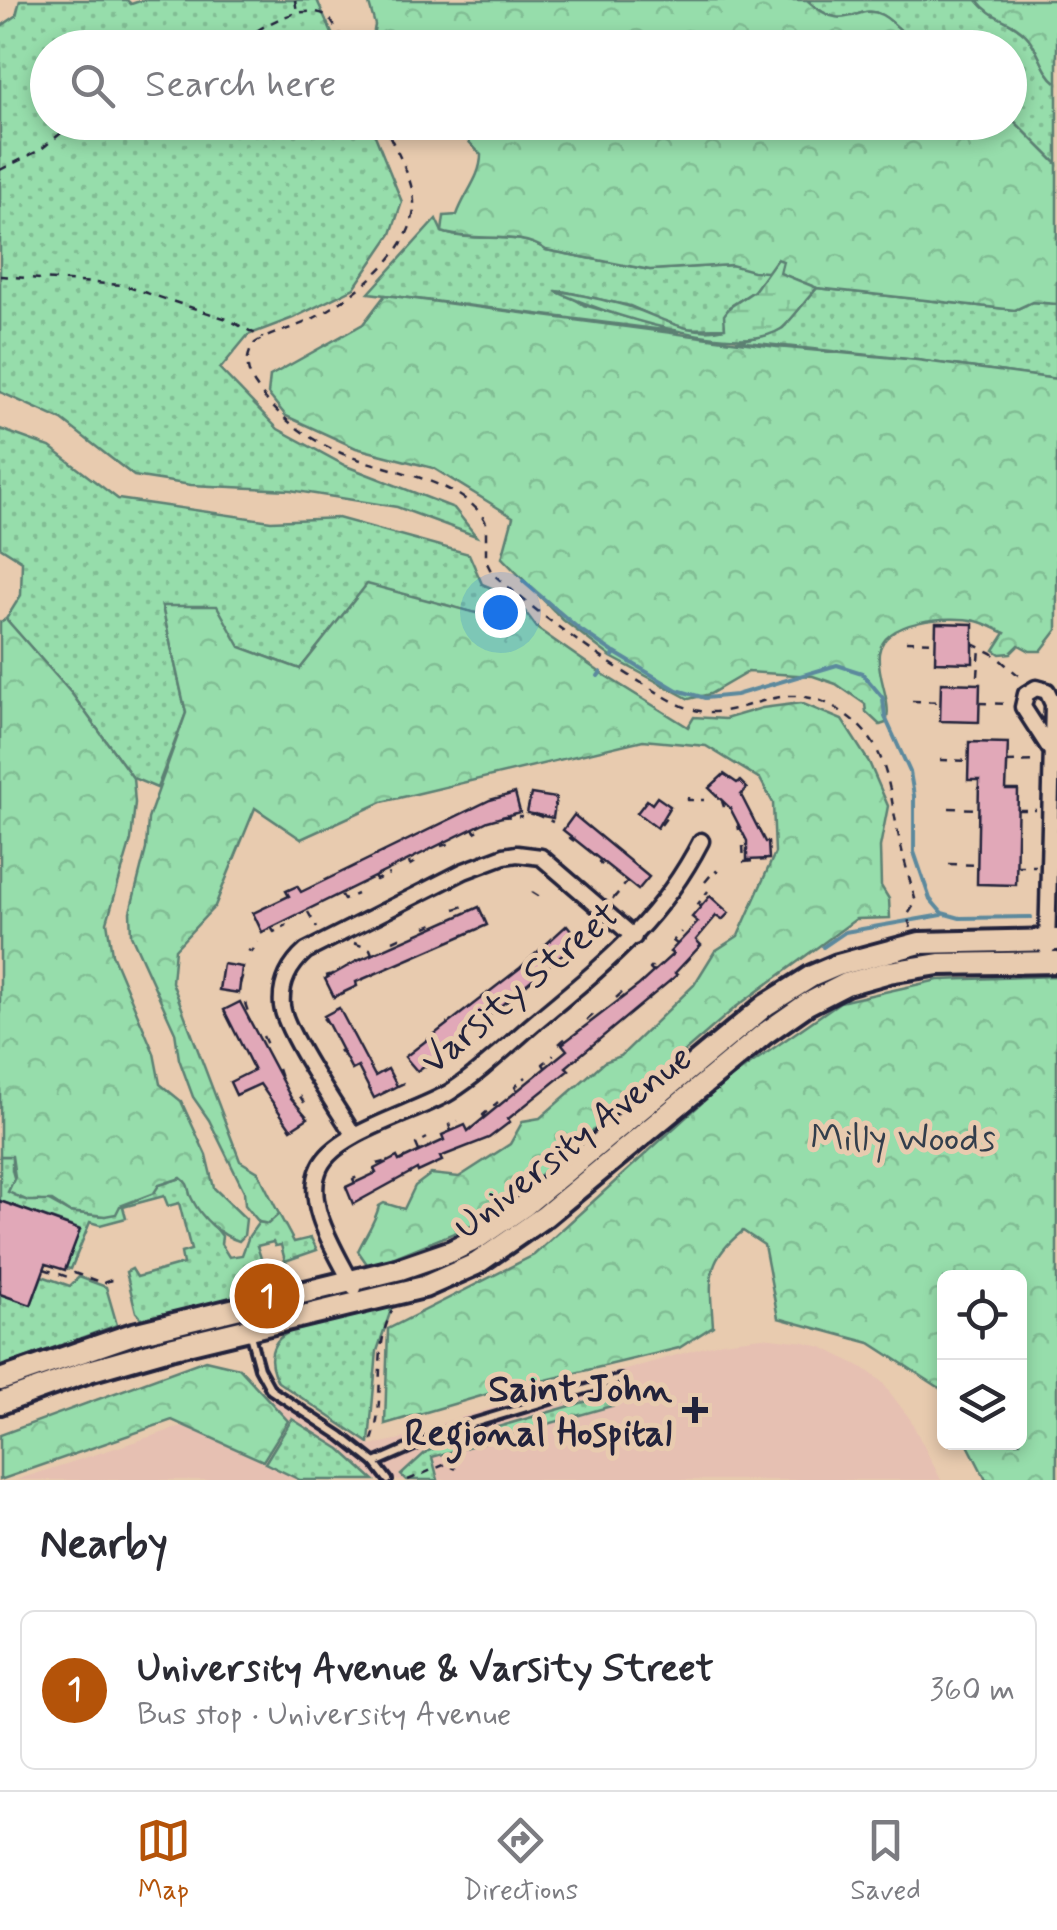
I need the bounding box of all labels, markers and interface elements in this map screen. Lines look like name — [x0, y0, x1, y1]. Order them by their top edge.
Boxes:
search box — [30, 30, 1027, 140]
icon: search — [65, 58, 120, 113]
text: Search here — [145, 61, 336, 110]
your location — [475, 587, 526, 638]
street label: Varsity Street — [411, 892, 630, 1086]
street label: University Avenue — [444, 1034, 703, 1251]
park label: Milly Woods — [810, 1115, 996, 1164]
pin: 1 — [234, 1258, 300, 1334]
map controls — [937, 1270, 1027, 1450]
button: locate — [937, 1270, 1027, 1360]
button: layers — [937, 1360, 1027, 1450]
place label: Saint John Regional Hospital — [405, 1366, 672, 1464]
marker: Saint John Regional Hospital — [682, 1397, 708, 1423]
text: Nearby — [40, 1518, 168, 1573]
text: University Avenue & Varsity Street — [137, 1645, 714, 1694]
text: 1 — [67, 1669, 82, 1711]
text: 360 m — [929, 1669, 1015, 1711]
text: Bus stop · University Avenue — [137, 1694, 512, 1736]
tab: Map — [136, 1813, 191, 1910]
tab: Directions — [463, 1813, 578, 1910]
tab: Saved — [850, 1813, 921, 1910]

